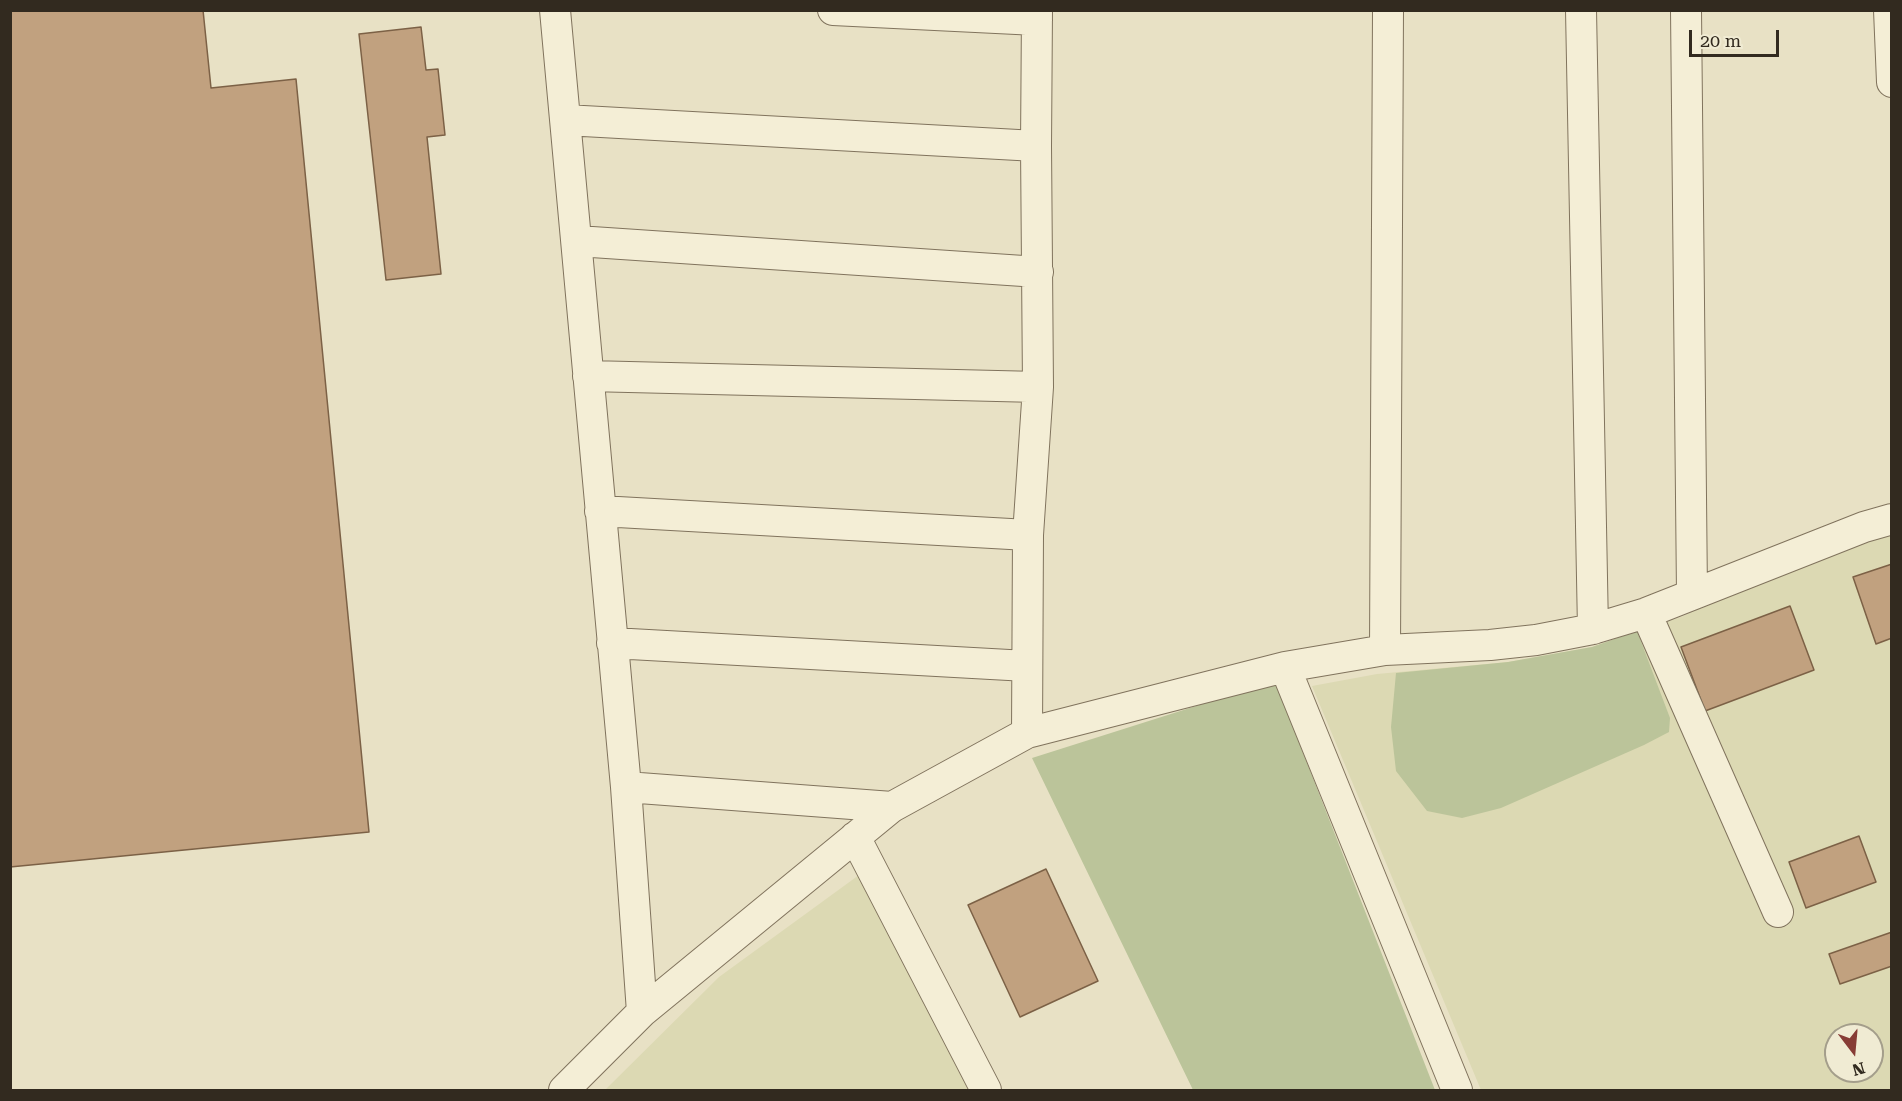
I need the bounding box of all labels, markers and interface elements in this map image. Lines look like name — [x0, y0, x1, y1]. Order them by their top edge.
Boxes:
scale bar — [1692, 18, 1782, 56]
text: 20 m — [1700, 30, 1741, 51]
north arrow — [1824, 1023, 1884, 1083]
text: N — [1850, 1058, 1867, 1080]

